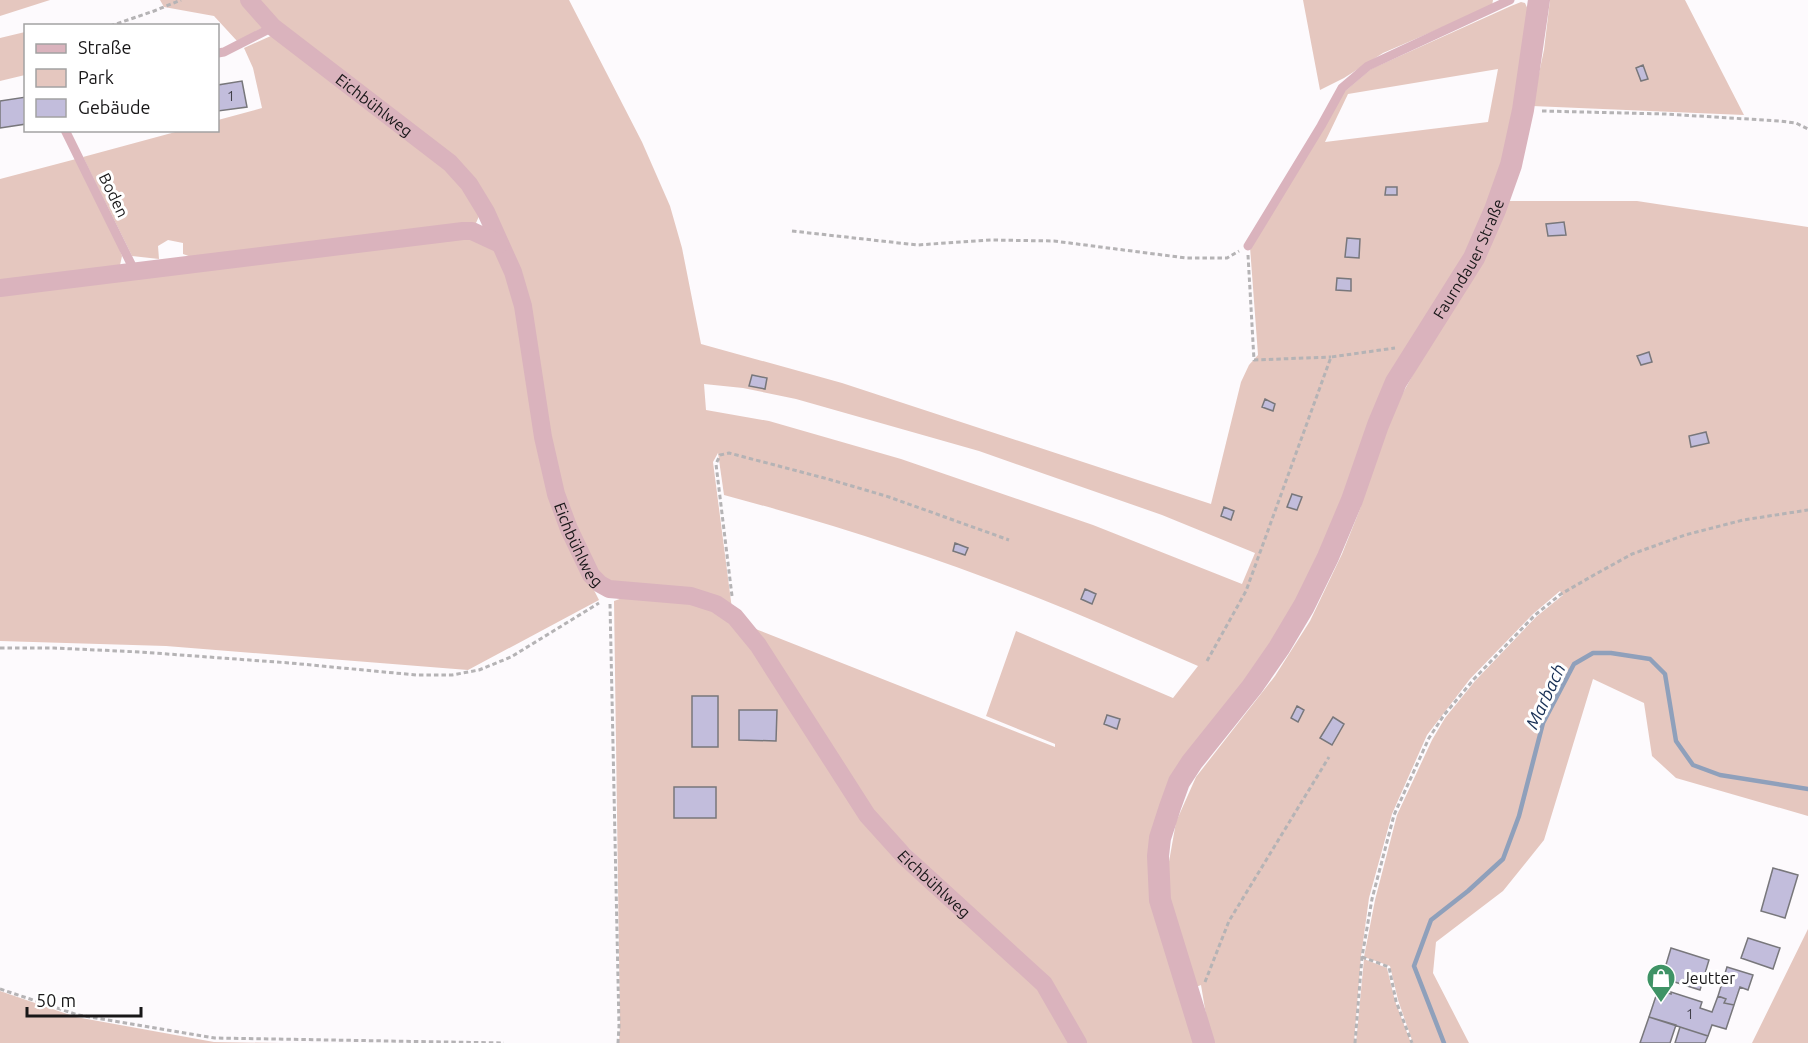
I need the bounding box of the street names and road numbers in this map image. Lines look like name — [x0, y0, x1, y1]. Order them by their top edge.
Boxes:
street label: Eichbühlweg — [333, 70, 416, 140]
street label: Boden — [96, 170, 132, 220]
street label: Faurndauer Straße — [1429, 196, 1507, 322]
street label: Eichbühlweg — [551, 500, 607, 591]
street label: Eichbühlweg — [894, 846, 974, 921]

